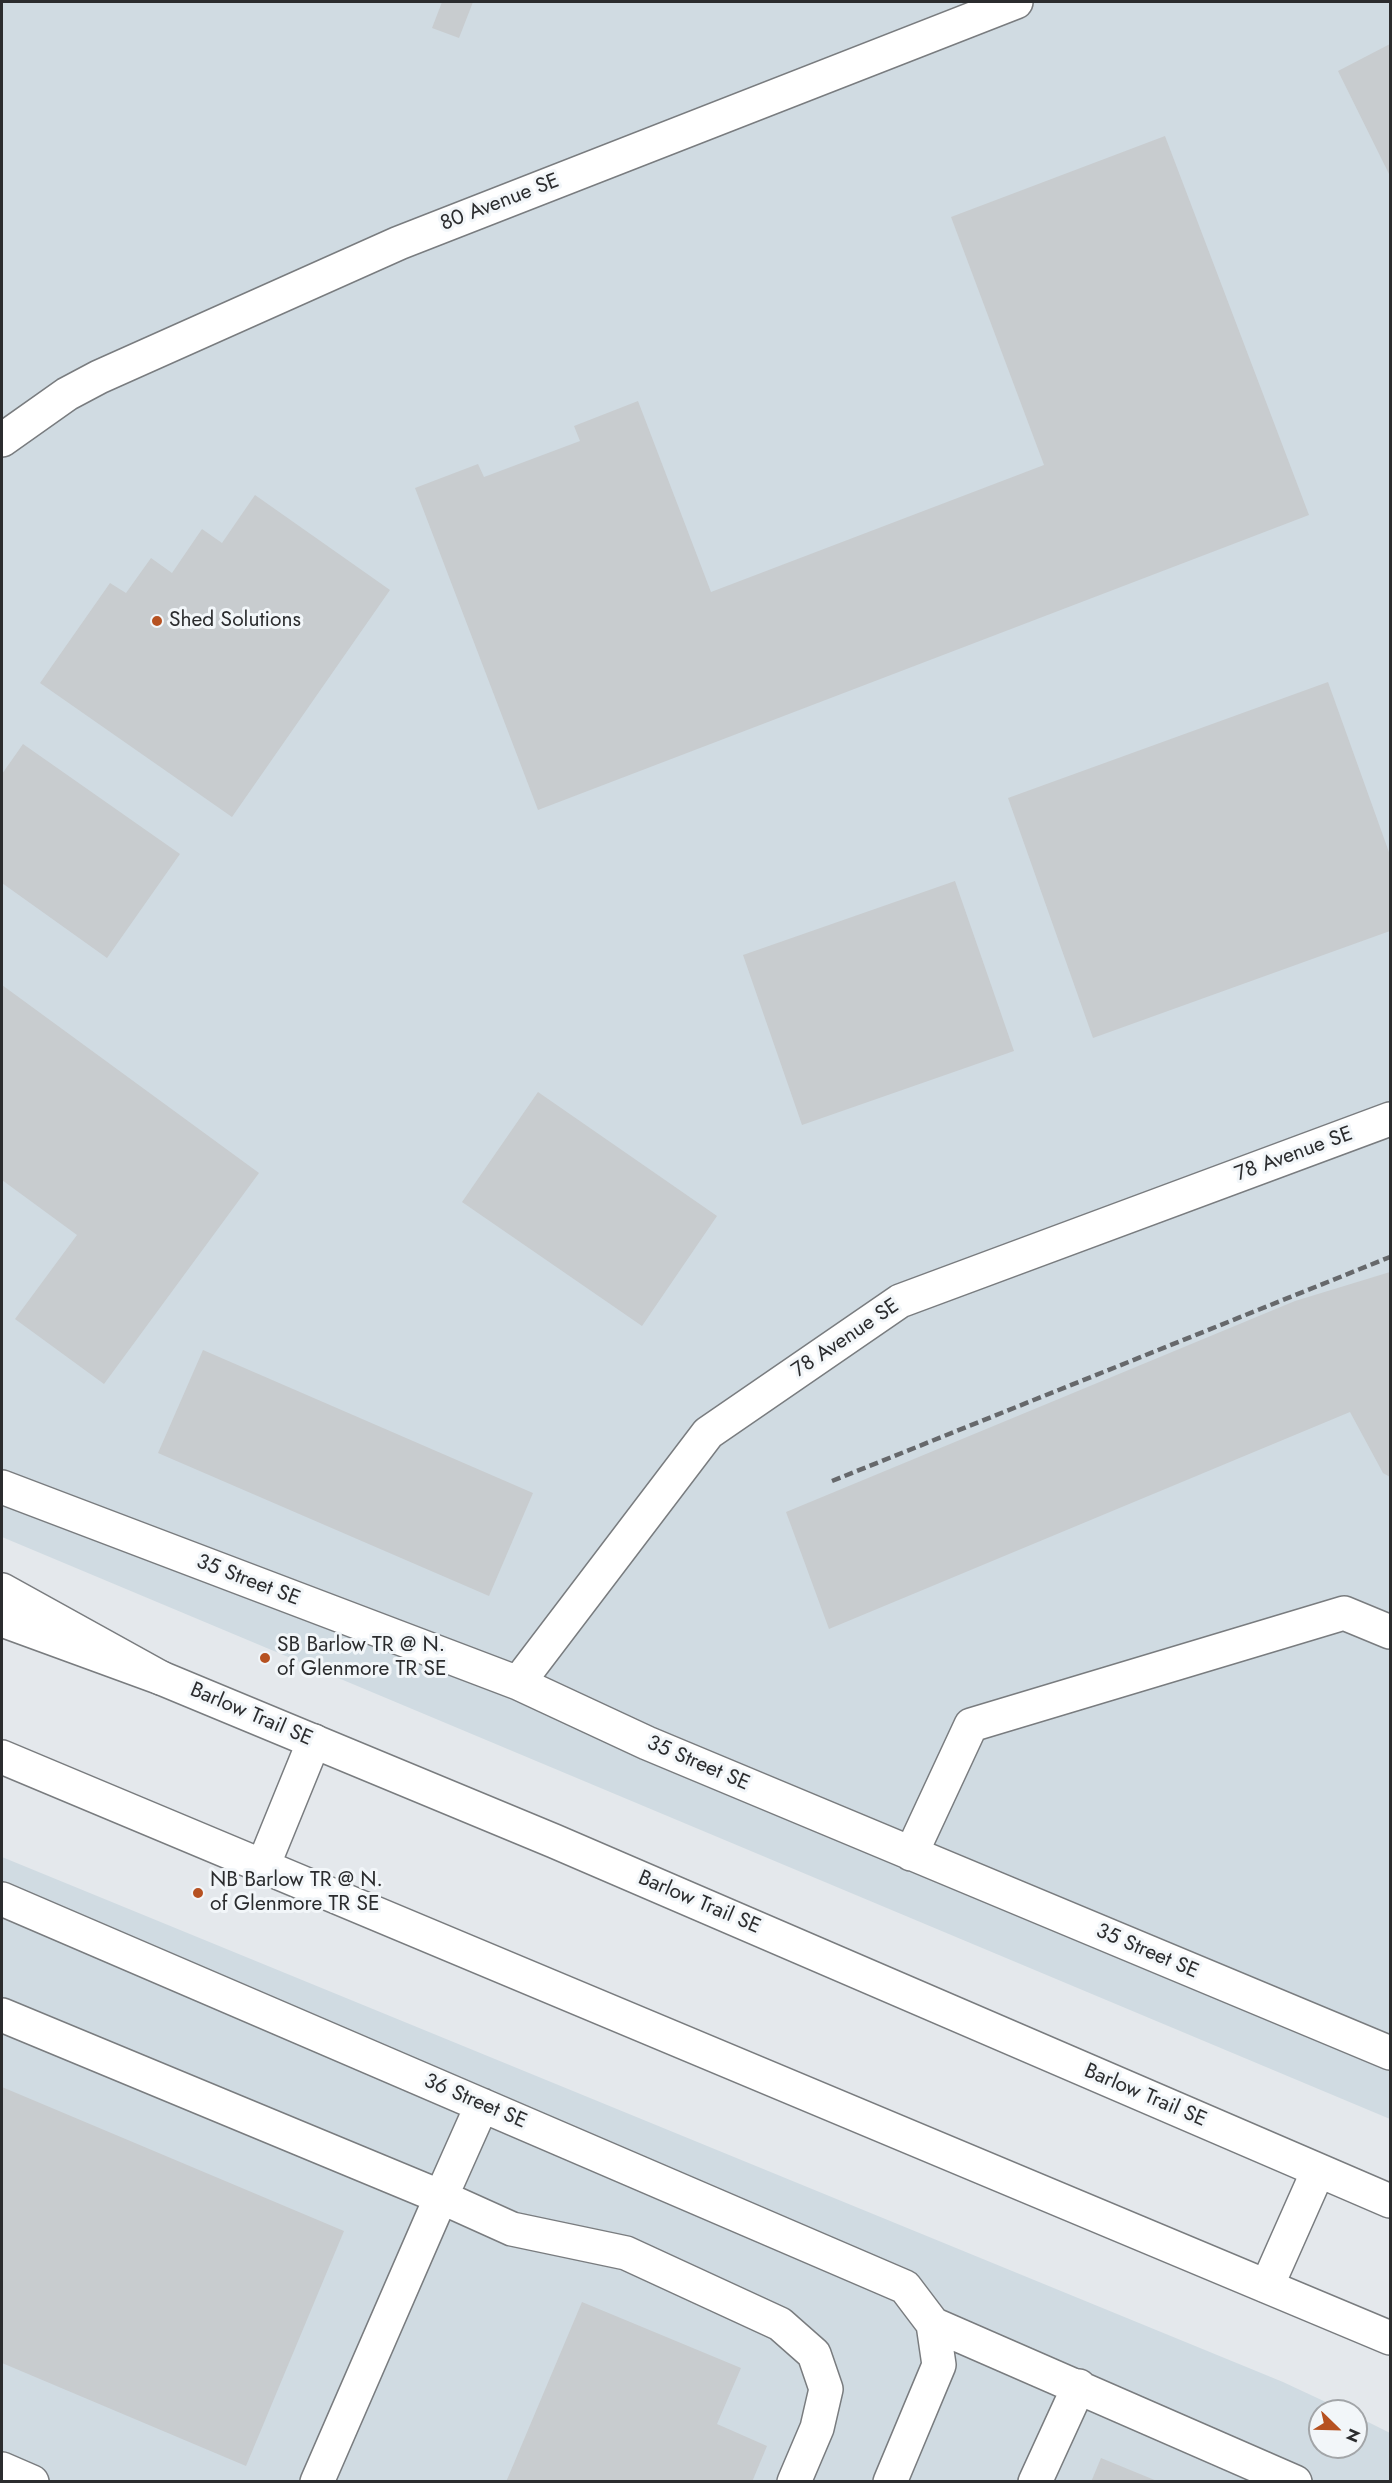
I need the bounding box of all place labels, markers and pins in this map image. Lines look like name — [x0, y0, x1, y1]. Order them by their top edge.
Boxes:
place label: Shed Solutions — [169, 608, 301, 634]
marker: Shed Solutions — [150, 614, 164, 628]
place label: SB Barlow TR @ N. of Glenmore TR SE — [277, 1633, 446, 1683]
marker: SB Barlow TR @ N. of Glenmore TR SE — [258, 1651, 272, 1665]
place label: NB Barlow TR @ N. of Glenmore TR SE — [210, 1868, 383, 1918]
marker: NB Barlow TR @ N. of Glenmore TR SE — [191, 1886, 205, 1900]

